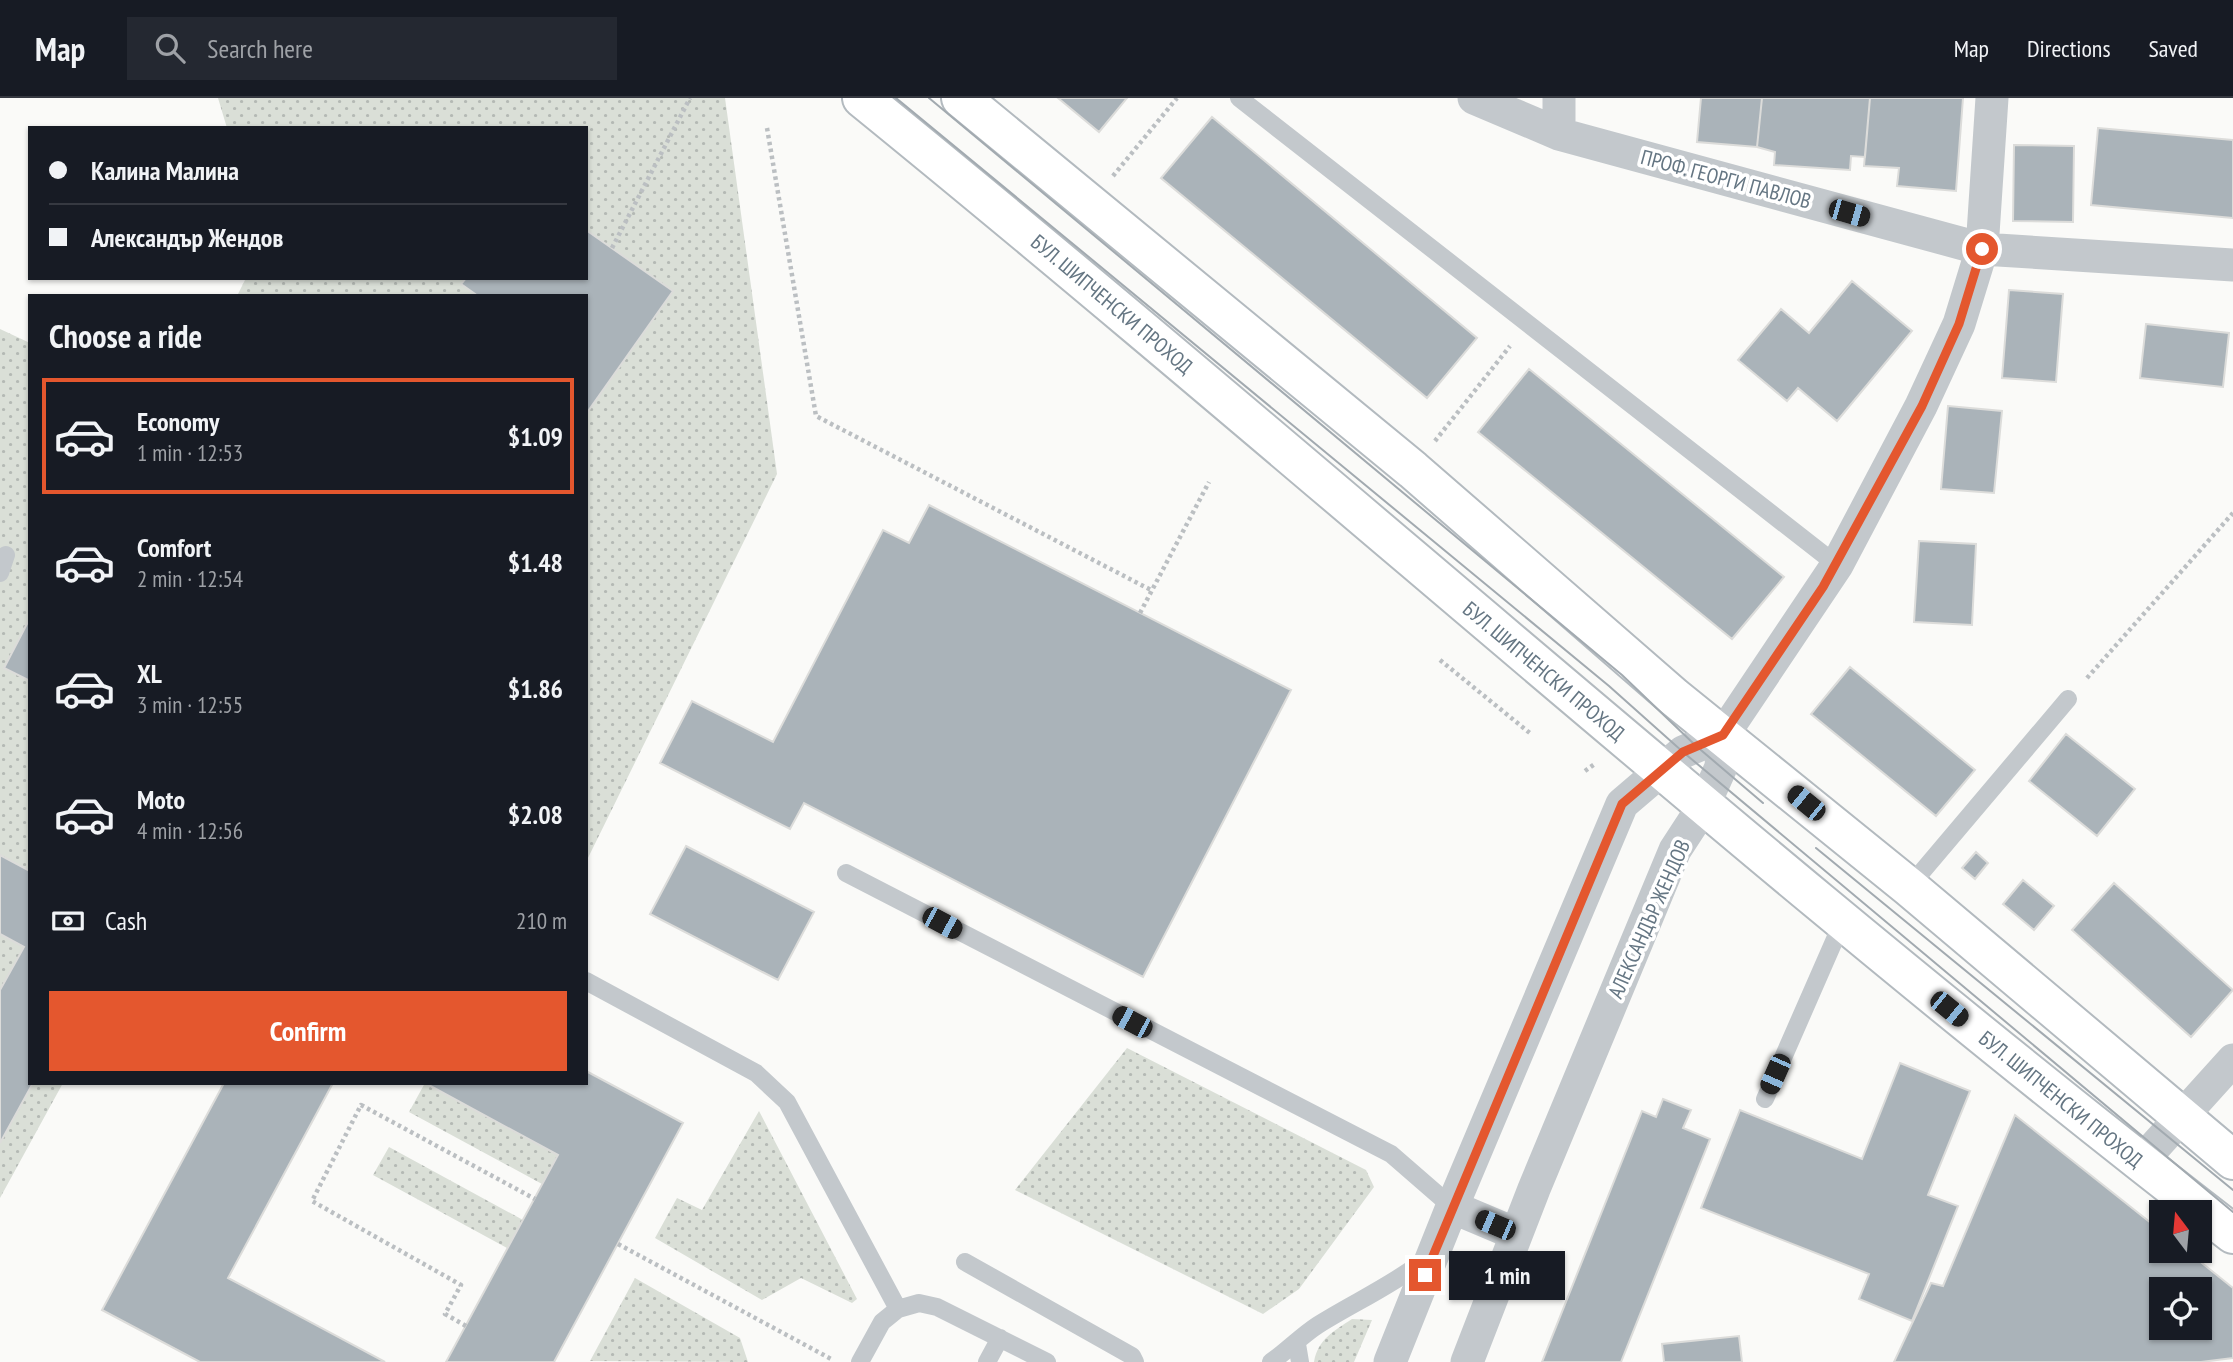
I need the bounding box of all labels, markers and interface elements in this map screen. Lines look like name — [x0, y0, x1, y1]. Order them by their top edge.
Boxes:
search box — [127, 17, 617, 80]
text: Map — [35, 27, 85, 70]
icon: search — [151, 29, 189, 67]
text: Search here — [207, 32, 313, 65]
text: Map — [1954, 33, 1989, 64]
text: Directions — [2027, 33, 2111, 64]
text: Saved — [2149, 33, 2198, 64]
street label: ПРОФ. ГЕОРГИ ПАВЛОВ — [1638, 143, 1814, 215]
text: Калина Малина — [91, 154, 239, 187]
car — [1826, 197, 1873, 229]
text: Александър Жендов — [91, 221, 283, 254]
street label: БУЛ. ШИПЧЕНСКИ ПРОХОД — [1025, 228, 1199, 380]
route start — [1966, 233, 1998, 265]
text: Choose a ride — [49, 315, 202, 357]
icon: car — [53, 405, 116, 468]
text: Economy — [137, 405, 219, 438]
text: $1.09 — [508, 420, 563, 453]
text: 1 min · 12:53 — [137, 438, 243, 467]
icon: car — [53, 531, 116, 594]
text: Comfort — [137, 531, 211, 564]
text: $1.48 — [508, 546, 563, 579]
text: 2 min · 12:54 — [137, 564, 243, 593]
street label: БУЛ. ШИПЧЕНСКИ ПРОХОД — [1457, 595, 1631, 747]
icon: car — [53, 657, 116, 720]
text: XL — [137, 657, 162, 690]
text: $1.86 — [508, 672, 563, 705]
text: 3 min · 12:55 — [137, 690, 243, 719]
car — [1784, 782, 1829, 824]
icon: car — [53, 783, 116, 846]
text: Moto — [137, 783, 185, 816]
text: $2.08 — [508, 798, 563, 831]
text: 4 min · 12:56 — [137, 816, 243, 845]
street label: АЛЕКСАНДЪР ЖЕНДОВ — [1602, 835, 1696, 1003]
icon: cash — [49, 902, 87, 940]
text: Cash — [105, 904, 147, 937]
car — [919, 904, 966, 942]
text: 210 m — [516, 906, 567, 935]
car — [1927, 988, 1972, 1030]
button: Confirm — [49, 991, 567, 1071]
car — [1109, 1003, 1156, 1041]
street label: БУЛ. ШИПЧЕНСКИ ПРОХОД — [1974, 1025, 2148, 1173]
car — [1757, 1051, 1794, 1097]
north arrow — [2149, 1200, 2212, 1264]
map controls — [2149, 1200, 2212, 1340]
car — [1472, 1207, 1519, 1243]
callout: 1 min — [1450, 1250, 1565, 1300]
route end — [1409, 1259, 1441, 1291]
text: 1 min — [1484, 1261, 1530, 1290]
button: locate — [2149, 1277, 2212, 1340]

